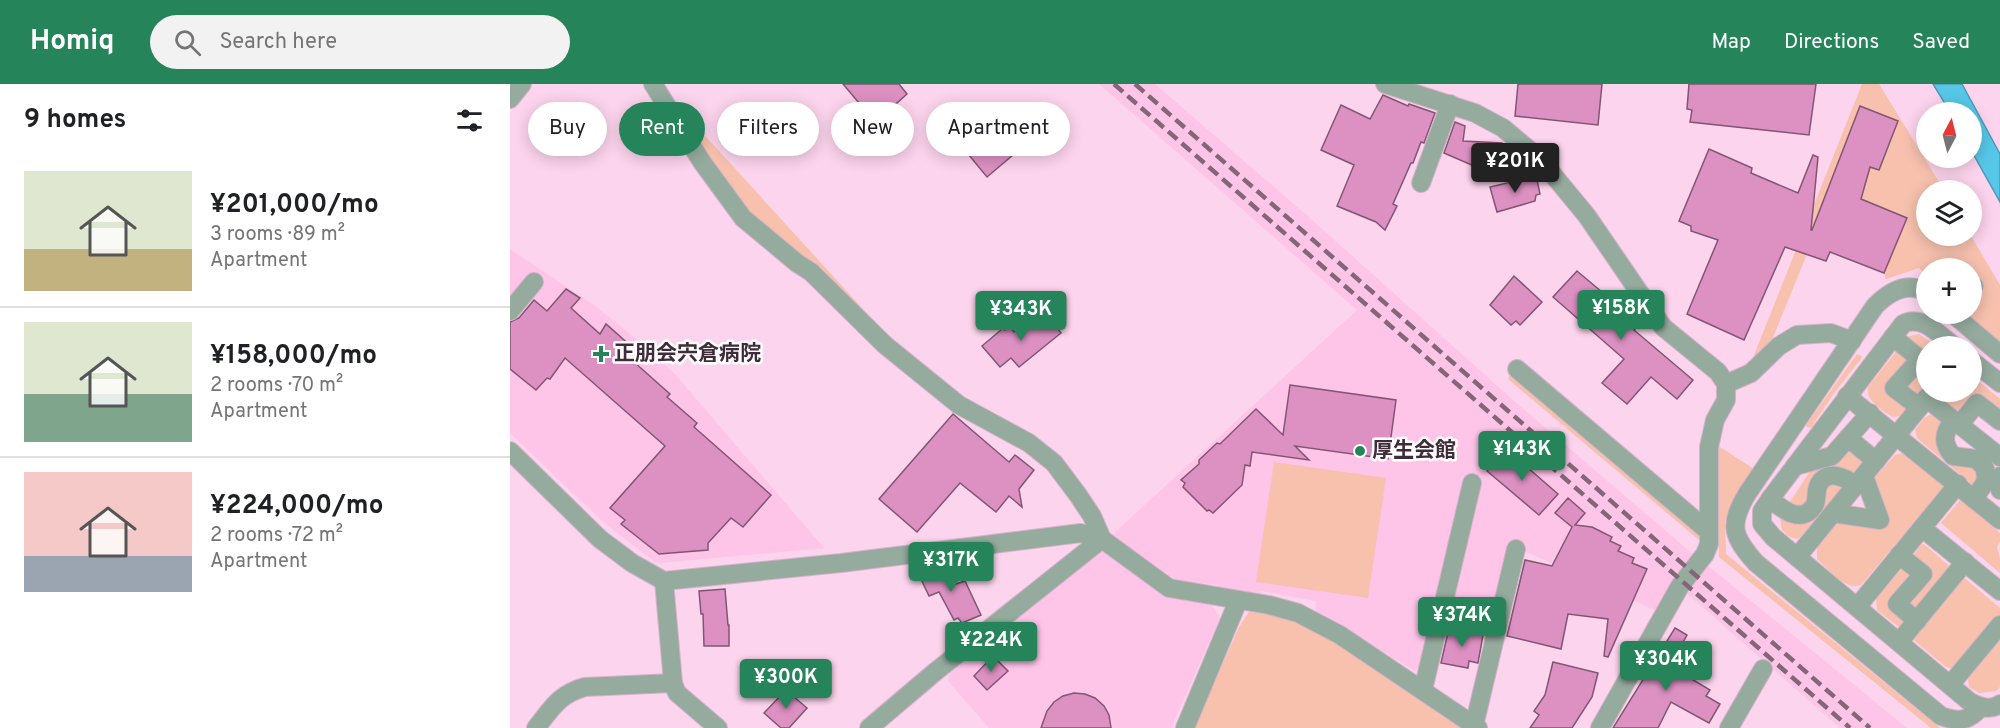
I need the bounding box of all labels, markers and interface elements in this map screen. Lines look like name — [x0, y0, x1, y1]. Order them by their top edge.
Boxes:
search box — [150, 15, 570, 69]
text: Homiq — [30, 24, 114, 60]
icon: search — [171, 26, 204, 59]
text: Search here — [219, 29, 337, 56]
text: Map — [1711, 29, 1751, 56]
text: Directions — [1784, 29, 1879, 56]
text: Saved — [1912, 29, 1970, 56]
chip: Buy — [528, 102, 607, 156]
chip: Rent — [619, 102, 705, 156]
chip: Filters — [717, 102, 819, 156]
chip: New — [831, 102, 914, 156]
chip: Apartment — [926, 102, 1070, 156]
north arrow — [1916, 102, 1982, 168]
map controls — [1916, 102, 1982, 402]
text: 9 homes — [24, 104, 126, 137]
icon: filters — [453, 104, 486, 137]
pin: ¥201K — [1473, 143, 1557, 194]
text: ¥201K — [1485, 149, 1545, 175]
button: layers — [1916, 180, 1982, 246]
text: ¥201,000/mo — [210, 189, 379, 222]
icon: home — [72, 195, 144, 267]
text: 3 rooms · 89 m² — [210, 222, 345, 248]
text: Apartment — [210, 248, 308, 274]
button: + — [1916, 258, 1982, 324]
pin: ¥158K — [1579, 290, 1663, 341]
pin: ¥343K — [979, 291, 1063, 342]
text: ¥158K — [1591, 296, 1651, 322]
text: ¥343K — [989, 297, 1053, 323]
button: − — [1916, 336, 1982, 402]
text: ¥158,000/mo — [210, 340, 377, 373]
place label: 正朋会宍倉病院 — [614, 341, 761, 368]
marker: 正朋会宍倉病院 — [592, 345, 610, 363]
icon: home — [72, 346, 144, 418]
text: 2 rooms · 70 m² — [210, 373, 343, 399]
text: Apartment — [210, 399, 308, 425]
pin: ¥143K — [1480, 431, 1564, 482]
text: ¥143K — [1492, 437, 1552, 463]
place label: 厚生会館 — [1372, 438, 1456, 465]
marker: 厚生会館 — [1353, 444, 1367, 458]
text: ¥224,000/mo — [210, 490, 383, 523]
icon: home — [72, 496, 144, 568]
text: 2 rooms · 72 m² — [210, 523, 343, 549]
pin: ¥317K — [909, 542, 993, 593]
text: ¥317K — [923, 548, 979, 574]
text: Apartment — [210, 549, 308, 575]
pin: ¥374K — [1420, 597, 1504, 648]
text: ¥374K — [1432, 603, 1492, 629]
pin: ¥224K — [949, 622, 1033, 673]
text: ¥224K — [959, 628, 1023, 654]
pin: ¥304K — [1624, 641, 1708, 692]
text: ¥304K — [1634, 647, 1698, 673]
pin: ¥300K — [744, 659, 828, 710]
text: ¥300K — [754, 665, 818, 691]

